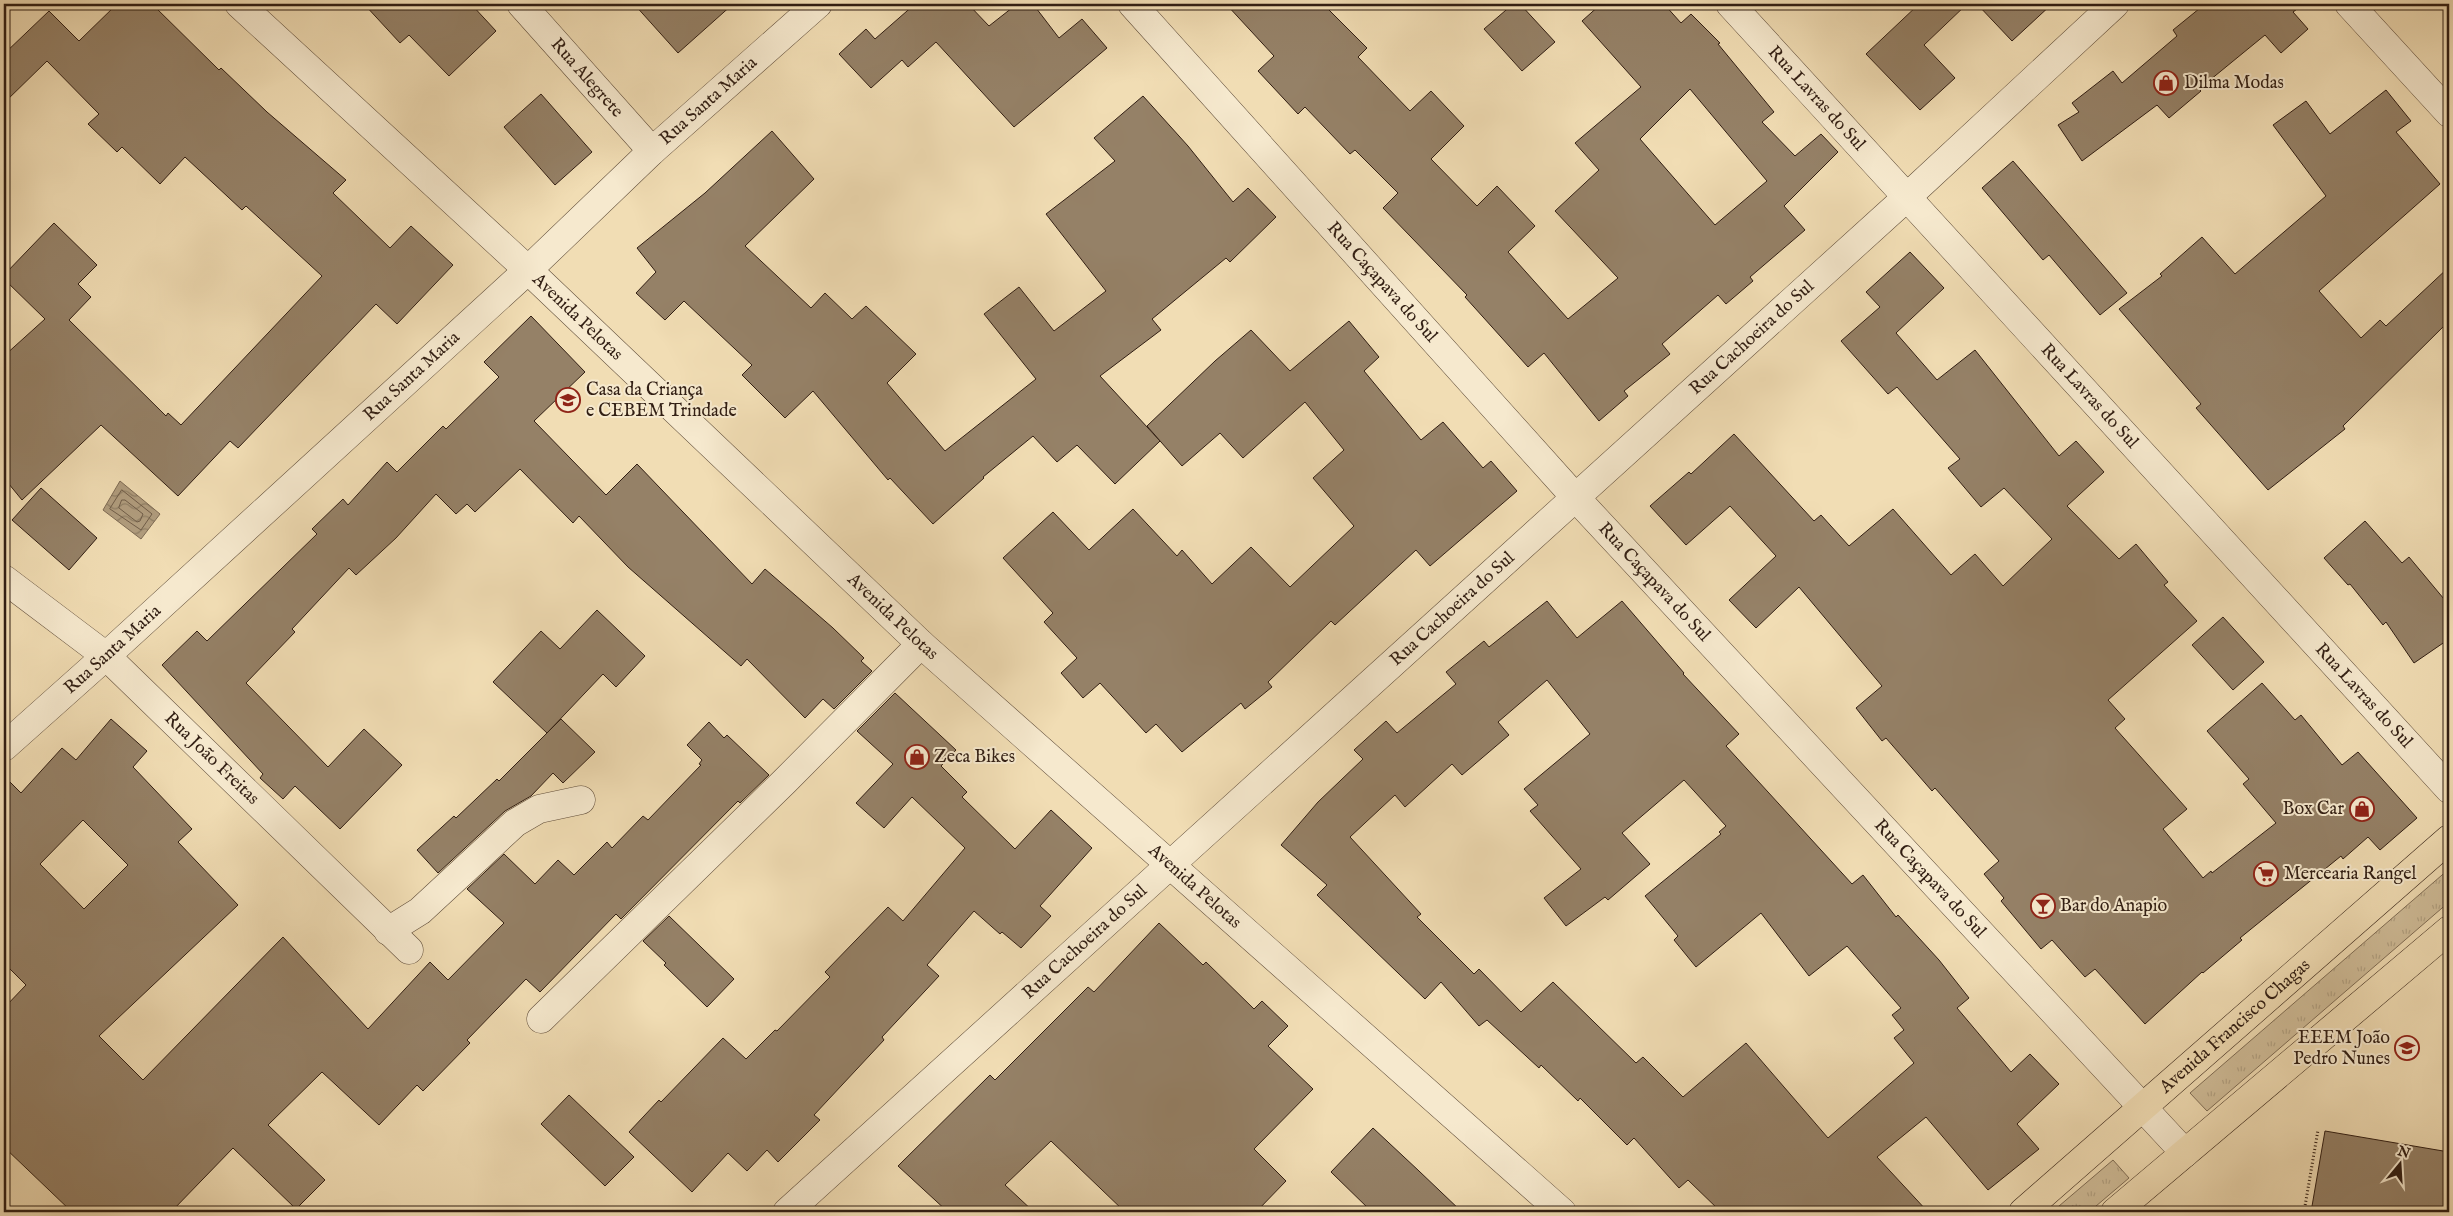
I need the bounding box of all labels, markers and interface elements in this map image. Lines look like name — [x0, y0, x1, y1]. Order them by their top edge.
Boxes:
street label: Rua Alegrete — [545, 33, 628, 123]
street label: Rua Lavras do Sul — [1763, 41, 1870, 156]
street label: Rua Santa Maria — [655, 51, 762, 150]
shop icon: Dilma Modas — [2153, 70, 2179, 96]
place label: Dilma Modas — [2184, 72, 2284, 95]
street label: Rua Caçapava do Sul — [1322, 217, 1442, 347]
street label: Avenida Pelotas — [526, 268, 628, 366]
street label: Rua Cachoeira do Sul — [1685, 275, 1819, 400]
street label: Rua Santa Maria — [359, 326, 465, 426]
street label: Rua Lavras do Sul — [2035, 339, 2143, 454]
place label: Casa da Criança e CEBEM Trindade — [586, 379, 737, 423]
school or university icon: Casa da Criança e CEBEM Trindade — [555, 387, 581, 413]
street label: Rua Caçapava do Sul — [1593, 518, 1715, 647]
street label: Rua Cachoeira do Sul — [1385, 547, 1520, 671]
street label: Avenida Pelotas — [842, 568, 943, 665]
street label: Rua Santa Maria — [59, 600, 166, 699]
street label: Rua Lavras do Sul — [2310, 638, 2417, 753]
street label: Rua João Freitas — [159, 707, 264, 810]
shop icon: Zeca Bikes — [904, 744, 930, 770]
place label: Zeca Bikes — [934, 746, 1015, 769]
shop icon: Box Car — [2349, 796, 2375, 822]
place label: Box Car — [2283, 798, 2344, 821]
street label: Rua Caçapava do Sul — [1869, 814, 1991, 943]
street label: Avenida Pelotas — [1143, 838, 1246, 934]
supermarket icon: Mercearia Rangel — [2253, 861, 2279, 887]
place label: Mercearia Rangel — [2284, 863, 2417, 886]
street label: Rua Cachoeira do Sul — [1018, 880, 1152, 1004]
bar icon: Bar do Anapio — [2030, 893, 2056, 919]
place label: Bar do Anapio — [2060, 895, 2167, 918]
street label: Avenida Francisco Chagas — [2154, 954, 2315, 1099]
place label: EEEM João Pedro Nunes — [2293, 1027, 2390, 1071]
school or university icon: EEEM João Pedro Nunes — [2394, 1035, 2420, 1061]
north arrow — [2376, 1138, 2426, 1188]
text: N — [2394, 1142, 2412, 1163]

